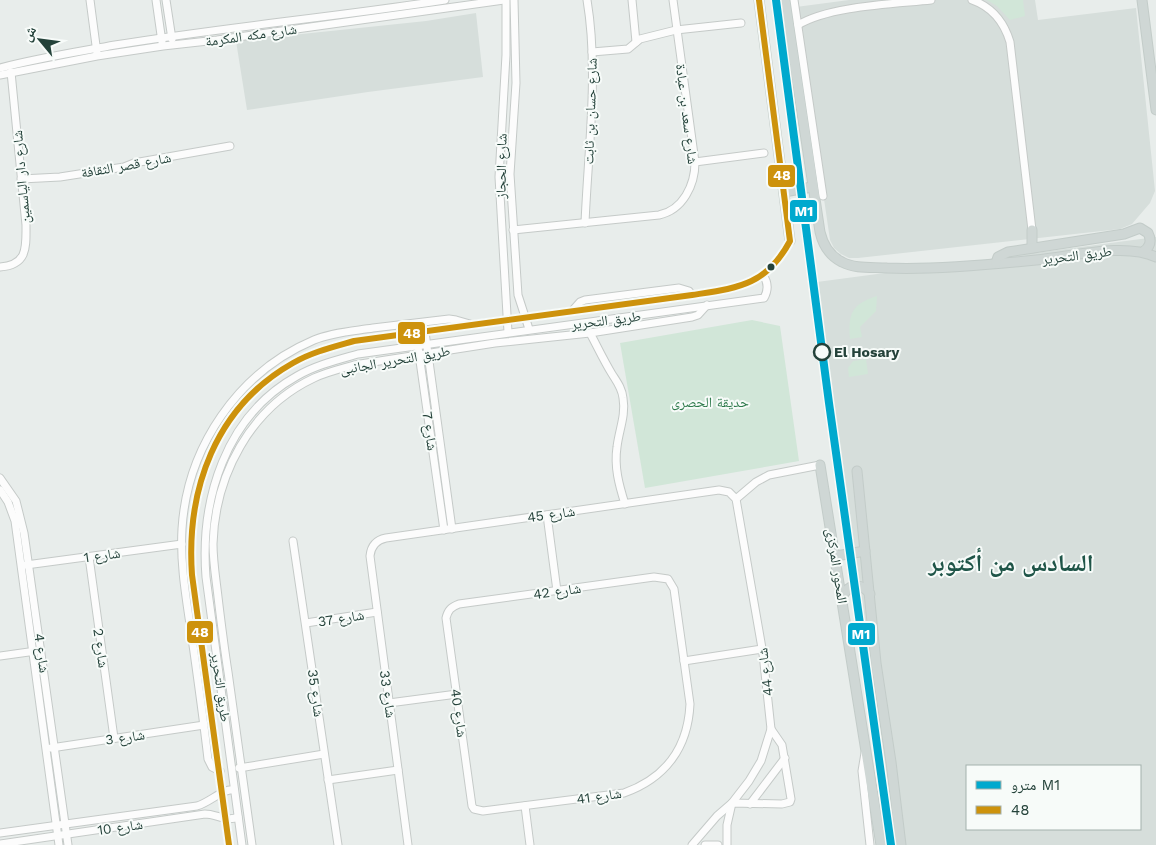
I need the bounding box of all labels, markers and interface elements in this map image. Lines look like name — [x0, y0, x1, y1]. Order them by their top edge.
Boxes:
north arrow — [15, 15, 65, 65]
street label: شارع مكه المكرمة — [204, 21, 298, 51]
text: ش — [18, 23, 40, 45]
street label: شارع حسان بن ثابت — [580, 57, 602, 165]
street label: شارع سعد بن عبادة — [671, 63, 701, 165]
street label: شارع دار الياسمين — [9, 129, 35, 224]
street label: شارع الحجاز — [492, 133, 512, 200]
street label: شارع قصر الثقافة — [80, 149, 173, 183]
line badge: 48 — [767, 164, 796, 188]
text: 48 — [773, 167, 791, 183]
line badge: M1 — [789, 199, 818, 223]
text: M1 — [795, 203, 813, 219]
street label: طريق التحرير — [1040, 243, 1113, 269]
unlabelled marker — [766, 262, 776, 272]
street label: طريق التحرير — [569, 308, 642, 334]
line badge: 48 — [397, 321, 426, 345]
text: 48 — [403, 325, 421, 341]
street label: طريق التحرير الجانبى — [339, 342, 452, 380]
marker: El Hosary — [813, 343, 831, 361]
place label: El Hosary — [834, 344, 900, 360]
park label: حديقة الحصرى — [671, 394, 749, 411]
street label: شارع 7 — [417, 410, 441, 452]
street label: شارع 45 — [526, 503, 576, 527]
street label: المحور المركزى — [822, 527, 851, 605]
street label: شارع 1 — [83, 545, 122, 567]
district label: السادس من أكتوبر — [928, 547, 1093, 577]
street label: شارع 42 — [532, 580, 582, 604]
street label: شارع 37 — [317, 606, 366, 632]
line badge: 48 — [186, 620, 214, 644]
line badge: M1 — [847, 622, 876, 646]
text: 48 — [191, 624, 209, 640]
text: M1 — [852, 626, 870, 642]
street label: شارع 2 — [88, 627, 112, 669]
street label: شارع 4 — [29, 632, 53, 674]
street label: شارع 44 — [754, 647, 778, 697]
street label: طريق التحرير — [206, 650, 234, 723]
street label: شارع 35 — [303, 668, 327, 718]
street label: شارع 33 — [375, 669, 399, 719]
street label: شارع 40 — [446, 688, 470, 738]
street label: شارع 3 — [104, 726, 146, 750]
legend — [966, 765, 1141, 830]
text: مترو M1 — [1011, 776, 1060, 794]
street label: شارع 41 — [576, 785, 623, 809]
text: 48 — [1011, 801, 1029, 819]
street label: شارع 10 — [96, 816, 144, 840]

